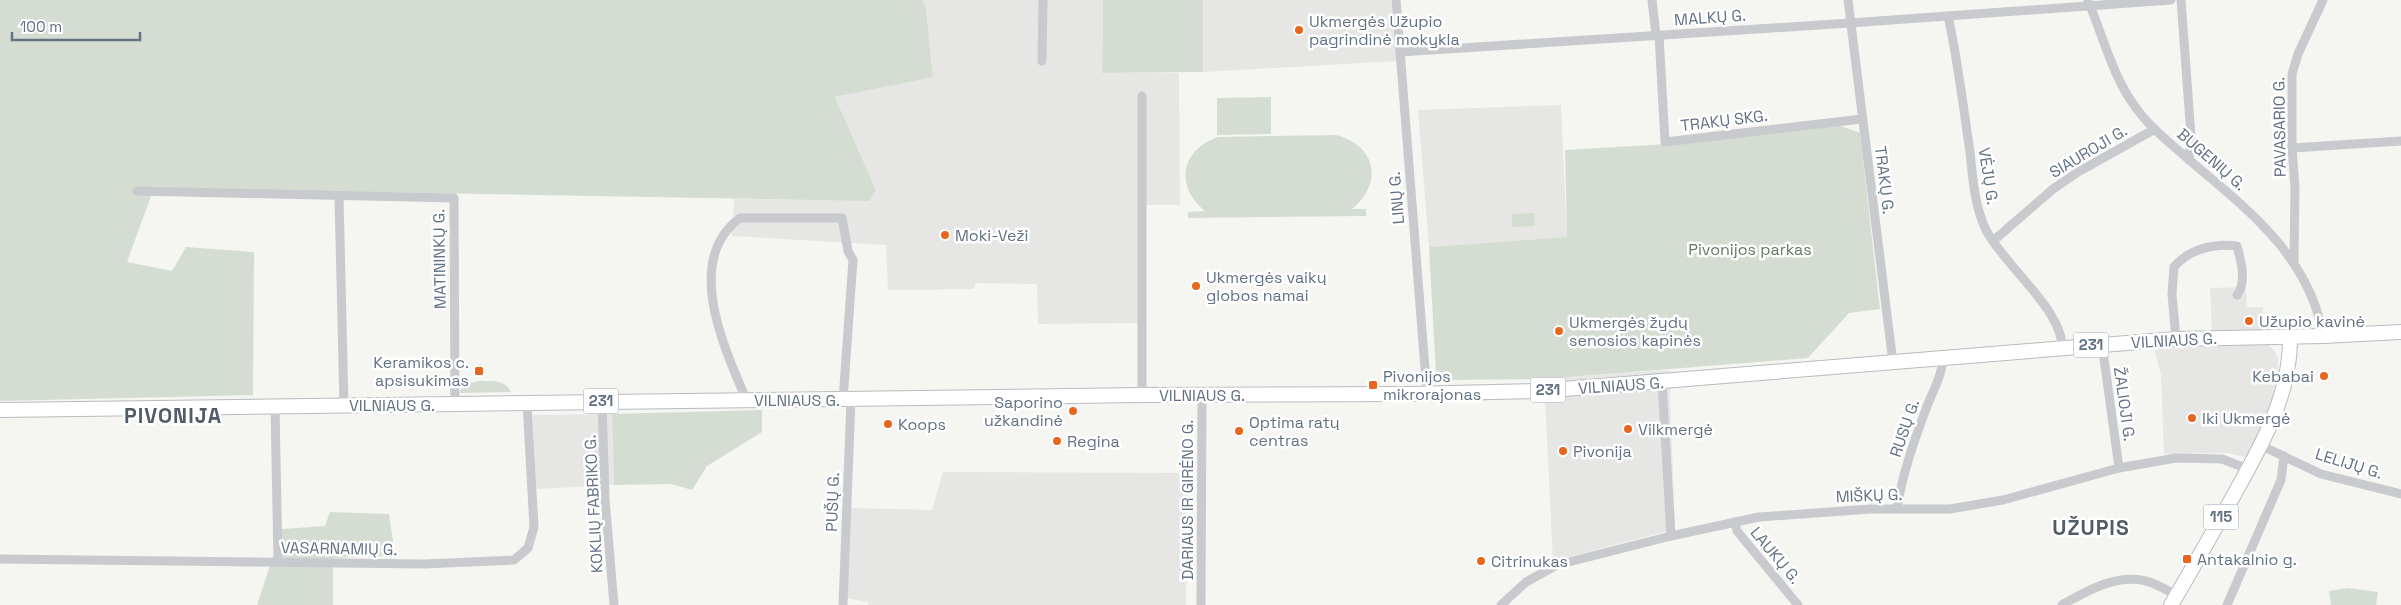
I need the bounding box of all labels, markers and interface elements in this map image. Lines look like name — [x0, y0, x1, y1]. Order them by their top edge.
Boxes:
street label: MALKŲ G. — [1673, 5, 1747, 30]
scale bar — [12, 10, 140, 42]
place label: Ukmergės Užupio pagrindinė mokykla — [1309, 11, 1460, 50]
text: 100 m — [20, 17, 62, 36]
marker: Ukmergės Užupio pagrindinė mokykla — [1293, 24, 1305, 36]
street label: PAVASARIO G. — [2268, 77, 2291, 177]
street label: TRAKŲ SKG. — [1679, 105, 1769, 136]
street label: SIAUROJI G. — [2045, 120, 2131, 183]
street label: BUGENIŲ G. — [2173, 124, 2251, 195]
street label: TRAKŲ G. — [1870, 145, 1899, 215]
street label: VĖJŲ G. — [1974, 146, 2003, 206]
street label: LINŲ G. — [1384, 171, 1409, 225]
street label: MATININKŲ G. — [428, 209, 451, 309]
place label: Moki-Veži — [955, 225, 1028, 246]
marker: Moki-Veži — [939, 229, 951, 241]
park label: Pivonijos parkas — [1688, 239, 1812, 260]
place label: Ukmergės vaikų globos namai — [1206, 267, 1327, 306]
marker: Ukmergės vaikų globos namai — [1190, 280, 1202, 292]
place label: Užupio kavinė — [2259, 311, 2365, 332]
place label: Ukmergės žydų senosios kapinės — [1569, 312, 1701, 351]
marker: Užupio kavinė — [2243, 315, 2255, 327]
marker: Ukmergės žydų senosios kapinės — [1553, 325, 1565, 337]
street label: VILNIAUS G. — [2130, 328, 2218, 353]
road number: 231 — [2074, 332, 2108, 358]
place label: Keramikos c. apsisukimas — [373, 352, 469, 391]
marker: Keramikos c. apsisukimas — [473, 365, 485, 377]
place label: Pivonijos mikrorajonas — [1383, 366, 1481, 405]
street label: ŽALIOJI G. — [2109, 366, 2140, 443]
place label: Kebabai — [2252, 366, 2314, 387]
marker: Kebabai — [2318, 370, 2330, 382]
street label: VILNIAUS G. — [1577, 372, 1665, 399]
road number: 231 — [1530, 378, 1566, 402]
marker: Pivonijos mikrorajonas — [1367, 379, 1379, 391]
street label: VILNIAUS G. — [1159, 385, 1245, 406]
road number: 231 — [584, 388, 618, 414]
street label: VILNIAUS G. — [754, 390, 840, 411]
place label: Saporino užkandinė — [984, 392, 1063, 431]
street label: VILNIAUS G. — [349, 395, 435, 416]
street label: RUSŲ G. — [1885, 396, 1924, 460]
district label: PIVONIJA — [124, 402, 222, 429]
marker: Saporino užkandinė — [1067, 405, 1079, 417]
place label: Iki Ukmergė — [2202, 408, 2291, 429]
place label: Optima ratų centras — [1249, 412, 1340, 451]
marker: Iki Ukmergė — [2186, 412, 2198, 424]
place label: Koops — [898, 414, 946, 435]
marker: Koops — [882, 418, 894, 430]
place label: Vilkmergė — [1638, 419, 1713, 440]
street label: DARIAUS IR GIRĖNO G. — [1177, 420, 1198, 580]
marker: Vilkmergė — [1622, 423, 1634, 435]
marker: Optima ratų centras — [1233, 425, 1245, 437]
place label: Regina — [1067, 431, 1120, 452]
street label: KOKLIŲ FABRIKO G. — [579, 434, 608, 574]
marker: Regina — [1051, 435, 1063, 447]
place label: Pivonija — [1573, 441, 1632, 462]
street label: LELIJŲ G. — [2313, 443, 2385, 484]
marker: Pivonija — [1557, 445, 1569, 457]
street label: PUŠŲ G. — [821, 472, 844, 532]
street label: MIŠKŲ G. — [1835, 484, 1903, 507]
road number: 115 — [2204, 504, 2238, 530]
district label: UŽUPIS — [2052, 514, 2130, 541]
street label: LAUKŲ G. — [1746, 522, 1806, 588]
street label: VASARNAMIŲ G. — [280, 537, 398, 560]
place label: Antakalnio g. — [2197, 549, 2297, 570]
place label: Citrinukas — [1491, 551, 1568, 572]
marker: Antakalnio g. — [2181, 553, 2193, 565]
marker: Citrinukas — [1475, 555, 1487, 567]

